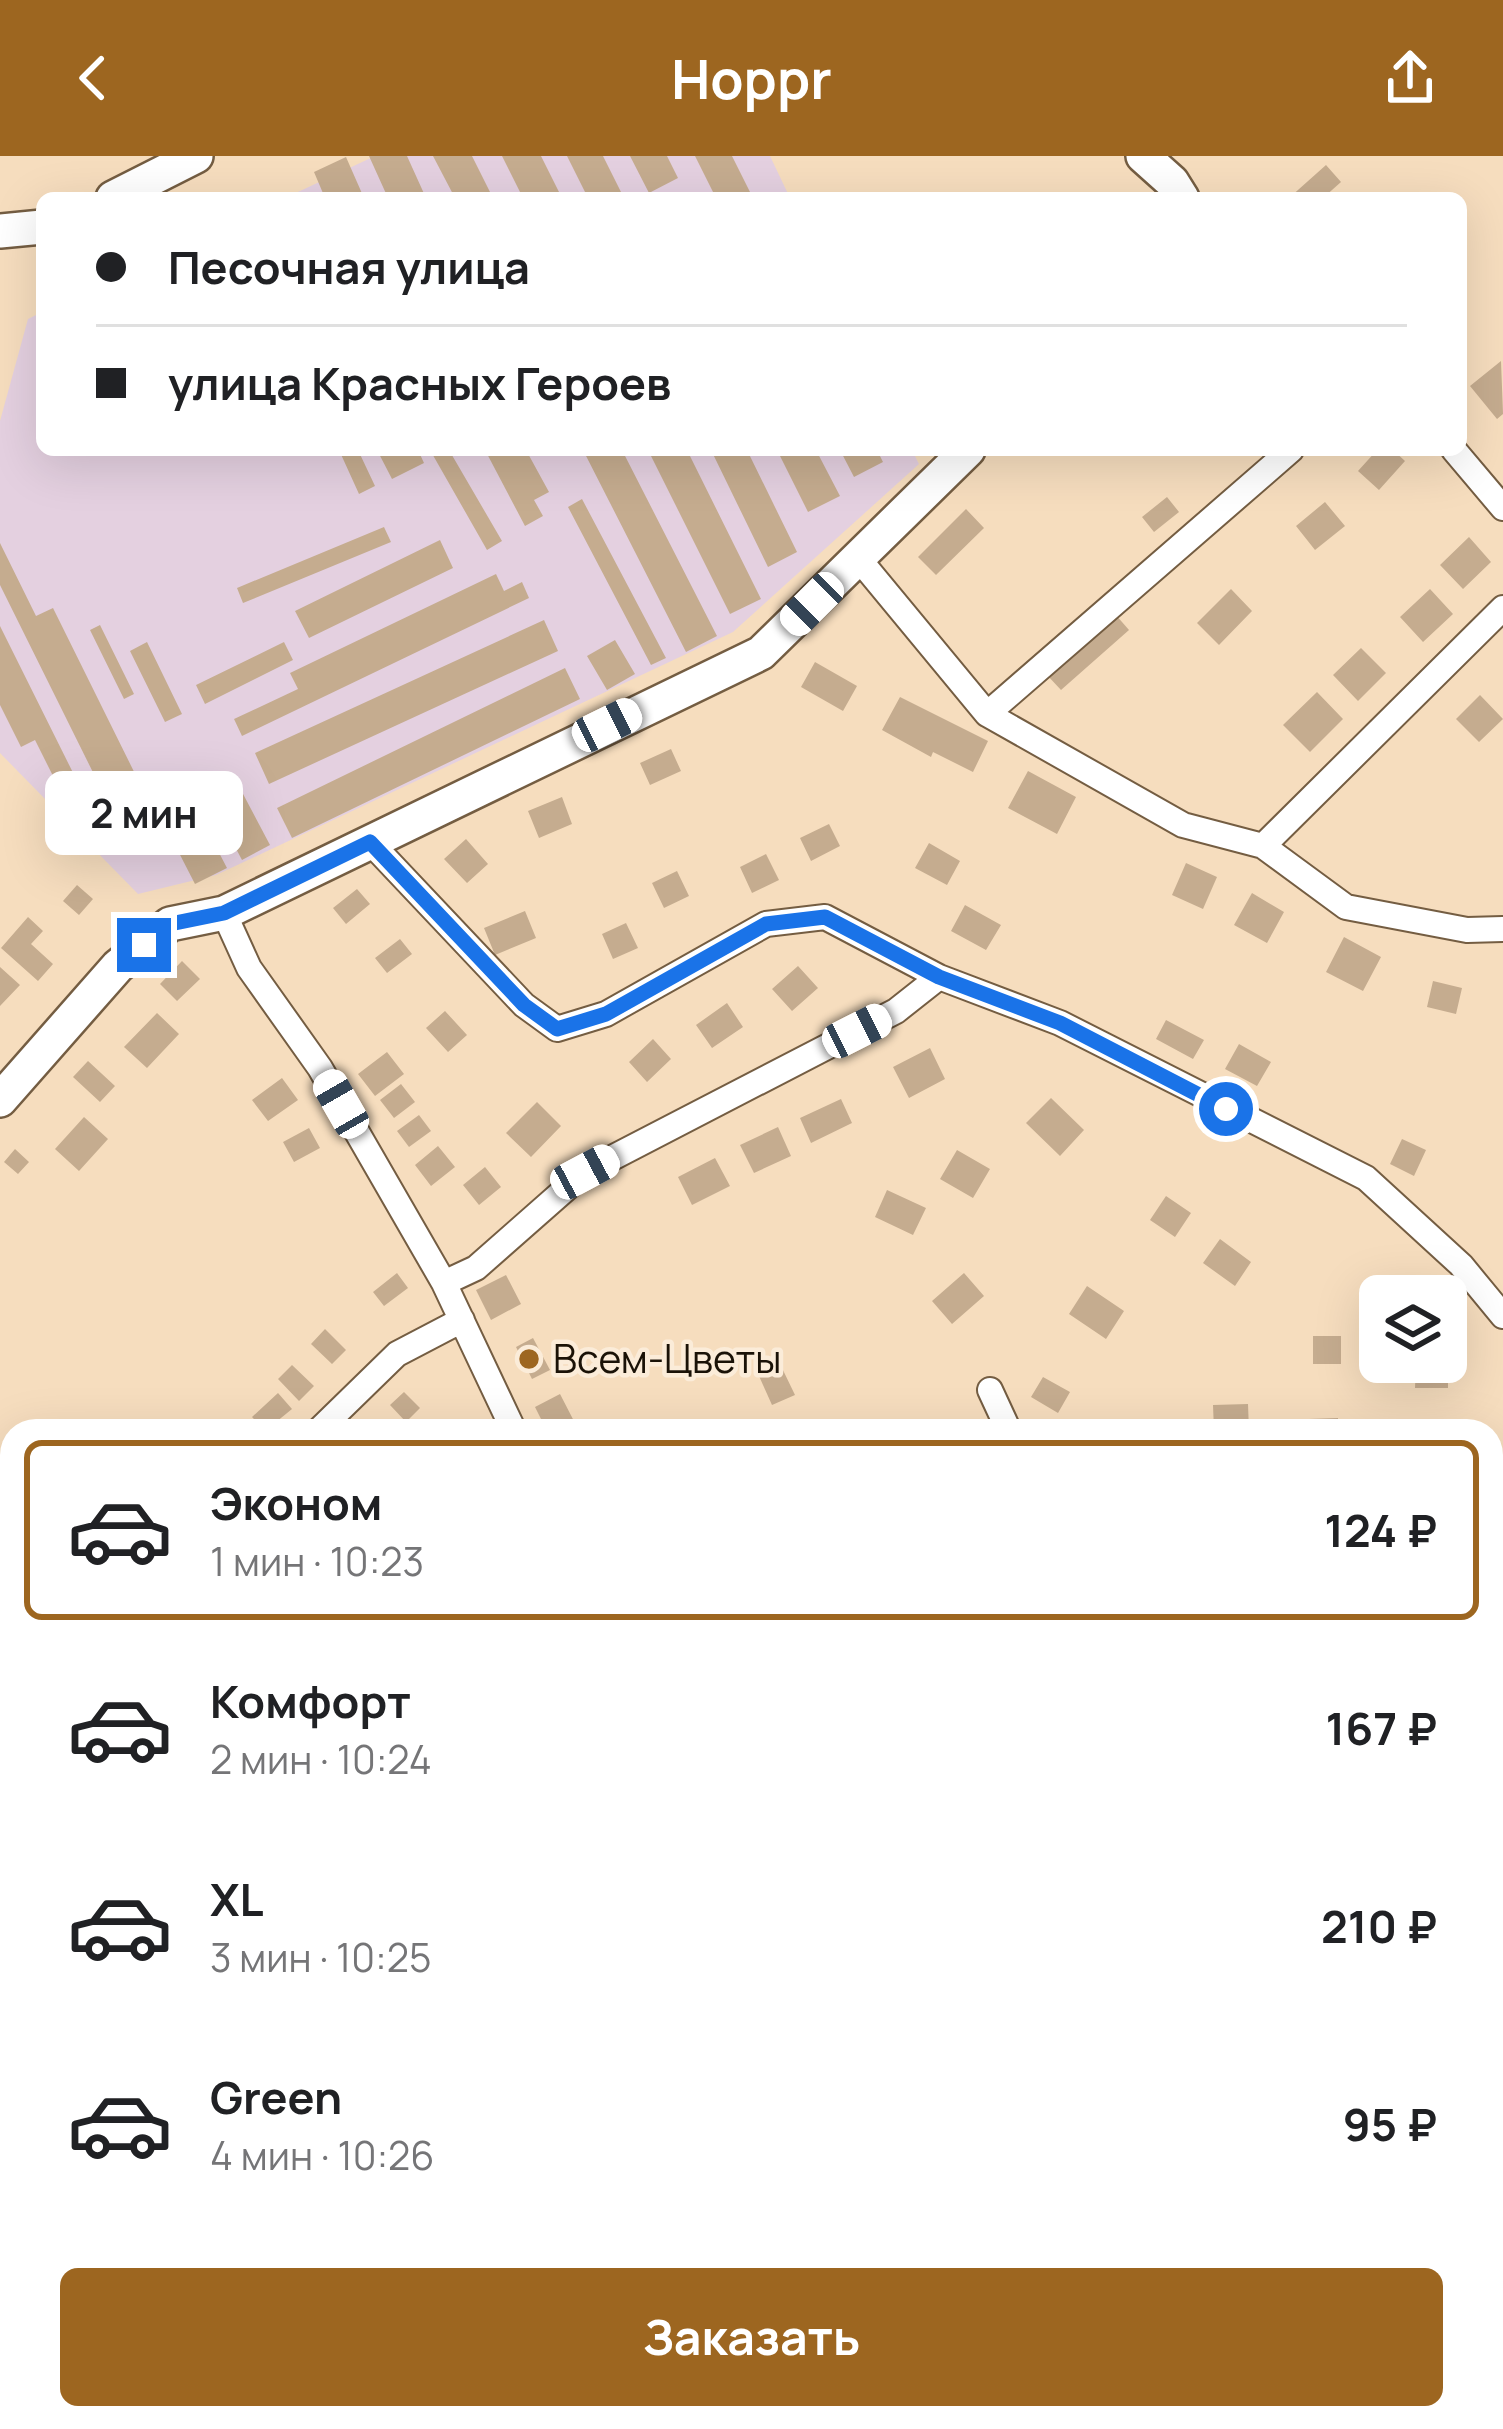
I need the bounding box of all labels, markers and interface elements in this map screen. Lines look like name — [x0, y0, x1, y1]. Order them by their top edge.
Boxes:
text: Hoppr — [671, 41, 832, 115]
icon: back — [60, 45, 126, 111]
icon: share — [1377, 45, 1443, 111]
text: Песочная улица — [168, 236, 530, 298]
text: улица Красных Героев — [168, 352, 671, 414]
car — [774, 566, 850, 642]
car — [567, 693, 647, 757]
callout: 2 мин — [45, 771, 243, 855]
text: 2 мин — [90, 786, 198, 840]
route end — [117, 918, 171, 972]
car — [817, 999, 897, 1063]
car — [307, 1064, 375, 1144]
route start — [1199, 1082, 1253, 1136]
car — [545, 1139, 625, 1205]
map controls — [1359, 1275, 1467, 1383]
button: layers — [1359, 1275, 1467, 1383]
place label: Всем-Цветы — [553, 1331, 781, 1385]
marker: Всем-Цветы — [516, 1346, 542, 1372]
text: Эконом — [210, 1472, 382, 1534]
icon: car — [66, 1476, 174, 1584]
text: 124 ₽ — [1324, 1499, 1437, 1561]
text: 1 мин · 10:23 — [210, 1534, 424, 1588]
text: Комфорт — [210, 1670, 411, 1732]
icon: car — [66, 1674, 174, 1782]
text: 167 ₽ — [1325, 1697, 1437, 1759]
text: 2 мин · 10:24 — [210, 1732, 432, 1786]
text: XL — [210, 1868, 264, 1930]
icon: car — [66, 1872, 174, 1980]
text: 210 ₽ — [1321, 1895, 1437, 1957]
text: 3 мин · 10:25 — [210, 1930, 431, 1984]
text: Green — [210, 2066, 342, 2128]
icon: car — [66, 2070, 174, 2178]
text: 95 ₽ — [1343, 2093, 1437, 2155]
text: 4 мин · 10:26 — [210, 2128, 435, 2182]
button: Заказать — [60, 2268, 1443, 2406]

